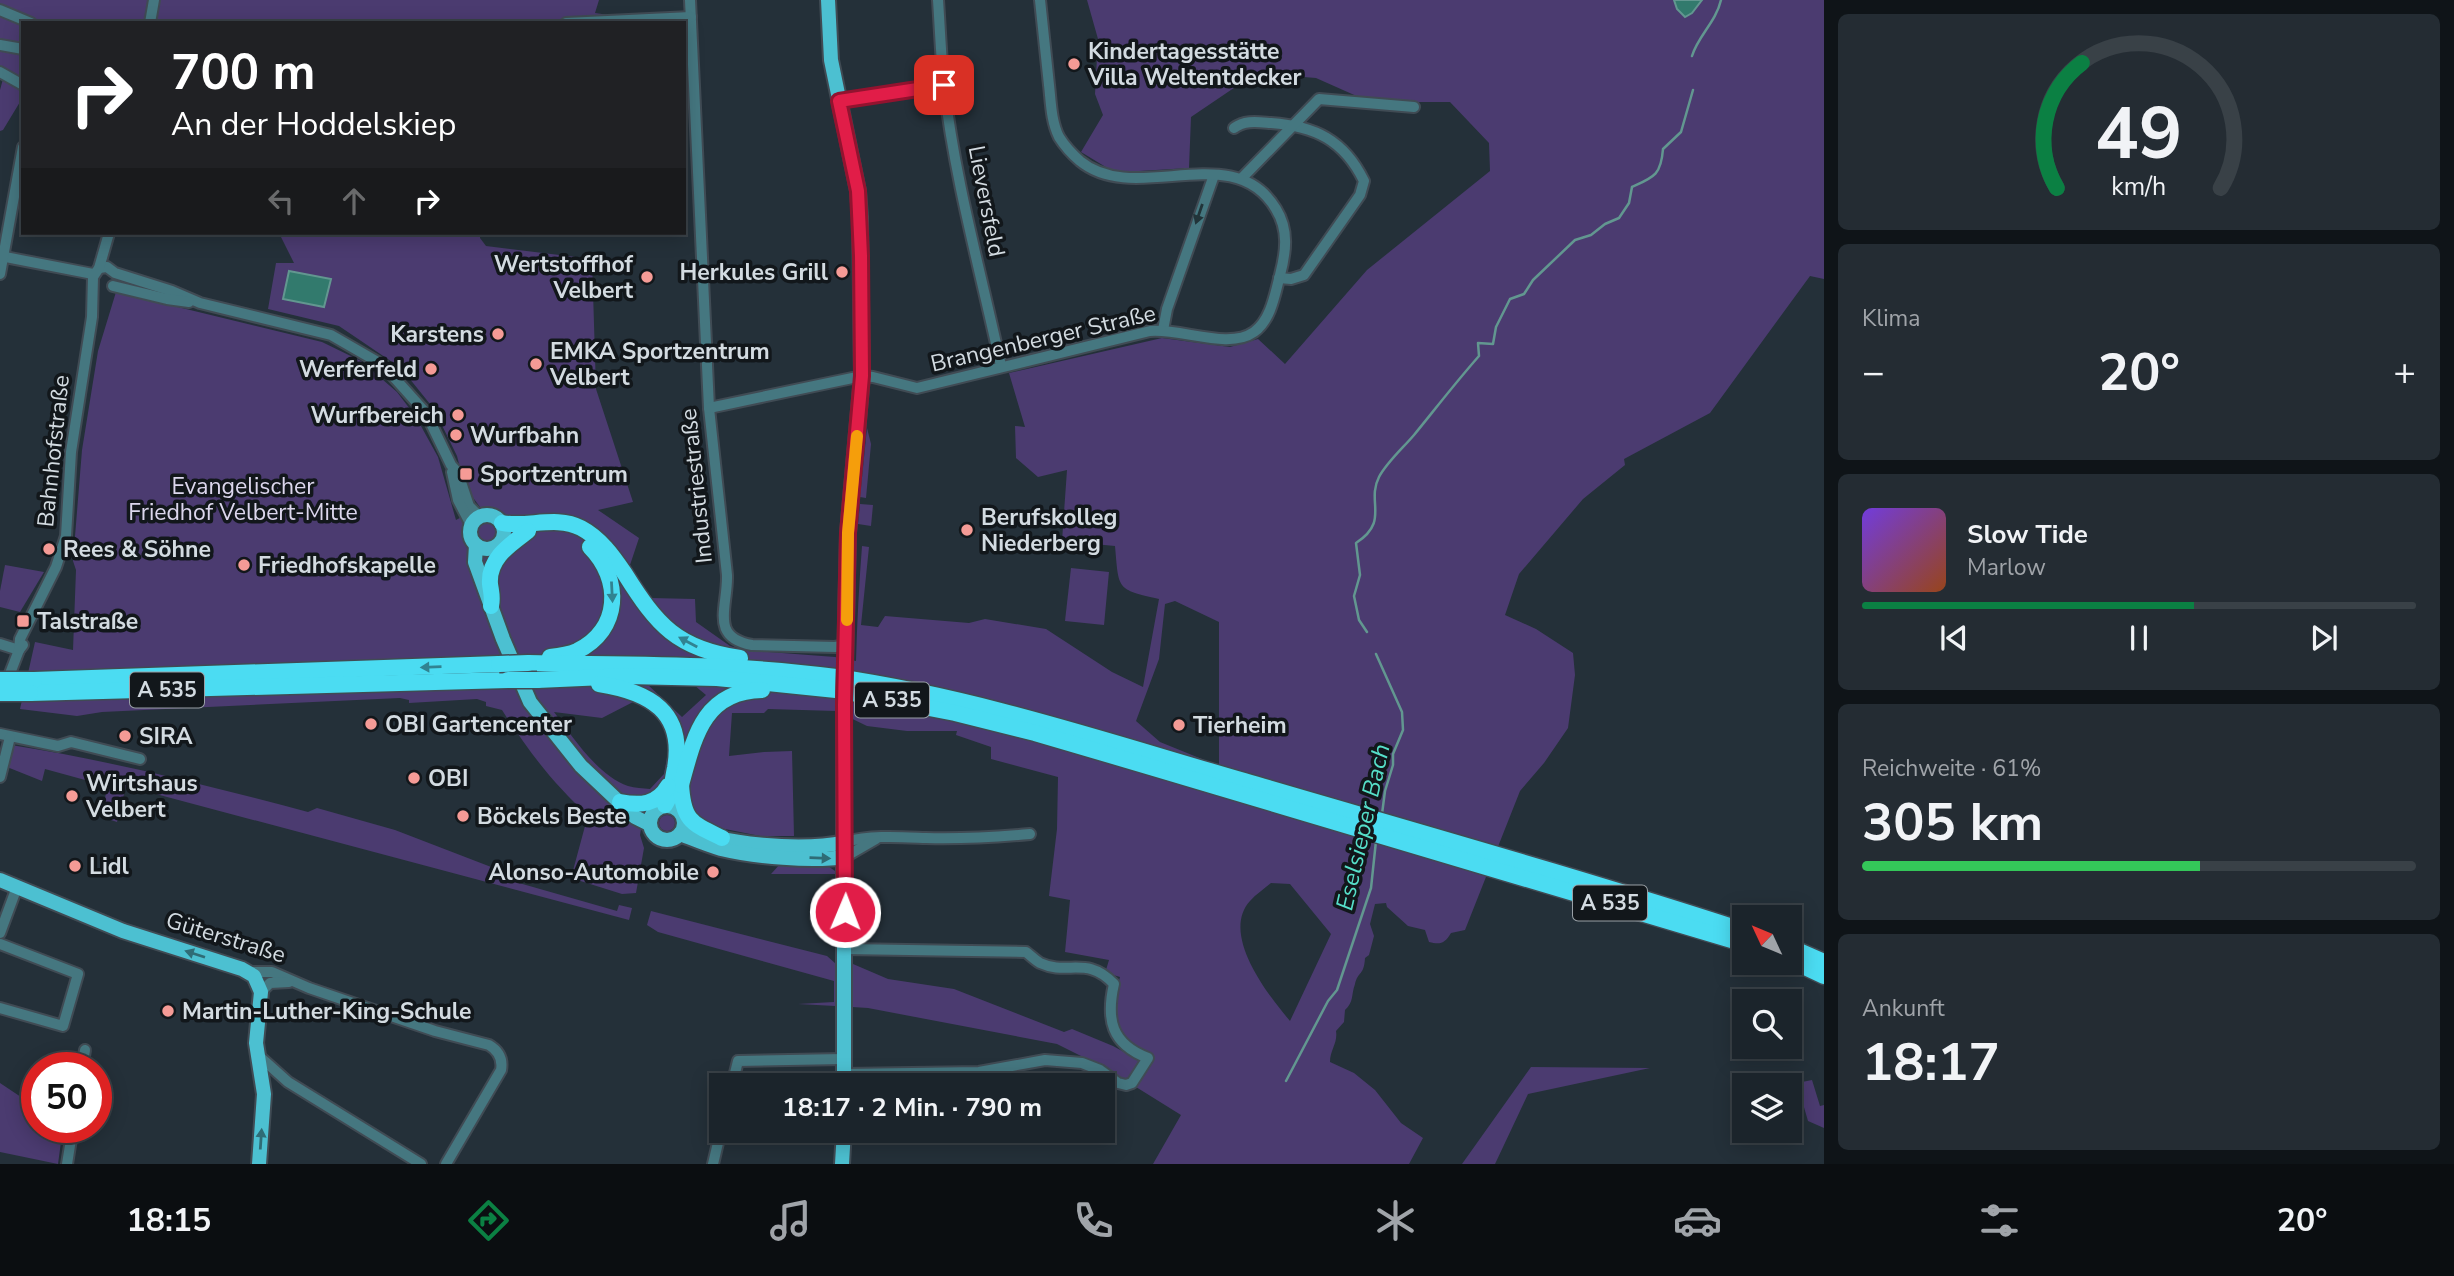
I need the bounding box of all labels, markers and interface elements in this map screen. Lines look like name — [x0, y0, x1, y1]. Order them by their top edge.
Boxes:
place label: Kindertagesstätte Villa Weltentdecker — [1087, 36, 1301, 93]
text: 700 m — [171, 39, 315, 106]
icon: right — [56, 49, 147, 140]
pin — [914, 55, 974, 115]
marker: Kindertagesstätte Villa Weltentdecker — [1066, 56, 1082, 72]
icon: arrive — [925, 66, 963, 104]
text: 49 — [2095, 84, 2183, 184]
text: An der Hoddelskiep — [171, 103, 456, 146]
street label: Lieversfeld — [961, 143, 1012, 259]
text: km/h — [2111, 170, 2167, 204]
icon: left — [262, 182, 300, 220]
icon: ahead — [335, 182, 373, 220]
icon: right — [408, 182, 446, 220]
one-way arrow — [1193, 203, 1204, 224]
place label: Wertstoffhof Velbert — [494, 249, 634, 306]
place label: Herkules Grill — [679, 257, 829, 288]
marker: Herkules Grill — [834, 264, 850, 280]
marker: Wertstoffhof Velbert — [639, 269, 655, 285]
street label: Brangenberger Straße — [928, 297, 1159, 379]
text: Klima — [1862, 303, 1920, 334]
place label: Karstens — [390, 319, 484, 350]
marker: Karstens — [490, 326, 506, 342]
place label: EMKA Sportzentrum Velbert — [549, 336, 770, 393]
text: 20° — [2098, 337, 2180, 408]
text: − — [1862, 347, 1885, 398]
text: + — [2393, 347, 2416, 398]
place label: Werferfeld — [299, 354, 417, 385]
marker: EMKA Sportzentrum Velbert — [528, 356, 544, 372]
marker: Werferfeld — [423, 361, 439, 377]
street label: Bahnhofstraße — [30, 373, 77, 529]
place label: Wurfbereich — [310, 400, 444, 431]
marker: Wurfbereich — [450, 407, 466, 423]
street label: Industriestraße — [673, 407, 720, 565]
place label: Wurfbahn — [470, 420, 579, 451]
marker: Wurfbahn — [448, 427, 464, 443]
place label: Sportzentrum — [480, 459, 628, 490]
marker: Sportzentrum — [458, 466, 474, 482]
park label: Evangelischer Friedhof Velbert-Mitte — [128, 471, 358, 528]
place label: Berufskolleg Niederberg — [981, 502, 1117, 559]
text: Slow Tide — [1967, 517, 2088, 552]
marker: Berufskolleg Niederberg — [959, 522, 975, 538]
place label: Rees & Söhne — [63, 534, 211, 565]
marker: Rees & Söhne — [41, 541, 57, 557]
place label: Friedhofskapelle — [258, 550, 436, 581]
text: Marlow — [1967, 552, 2046, 583]
marker: Friedhofskapelle — [236, 557, 252, 573]
one-way arrow — [606, 581, 617, 603]
place label: Talstraße — [37, 606, 138, 637]
marker: Talstraße — [15, 613, 31, 629]
icon: previous — [1935, 619, 1973, 657]
icon: pause — [2120, 619, 2158, 657]
icon: next — [2305, 619, 2343, 657]
one-way arrow — [677, 637, 697, 649]
one-way arrow — [420, 661, 442, 672]
road number: A 535 — [130, 672, 204, 708]
road number: A 535 — [855, 682, 929, 718]
place label: OBI Gartencenter — [385, 709, 572, 740]
place label: Tierheim — [1193, 710, 1287, 741]
marker: OBI Gartencenter — [363, 716, 379, 732]
marker: Tierheim — [1171, 717, 1187, 733]
place label: SIRA — [139, 721, 193, 752]
marker: SIRA — [117, 728, 133, 744]
water label: Eselsieper Bach — [1328, 740, 1398, 914]
text: Reichweite · 61% — [1862, 753, 2041, 784]
place label: OBI — [428, 763, 468, 794]
place label: Wirtshaus Velbert — [85, 768, 198, 825]
marker: OBI — [406, 770, 422, 786]
text: 305 km — [1862, 787, 2043, 858]
marker: Wirtshaus Velbert — [64, 788, 80, 804]
place label: Böckels Beste — [477, 801, 627, 832]
marker: Böckels Beste — [455, 808, 471, 824]
place label: Lidl — [89, 851, 130, 882]
one-way arrow — [809, 853, 831, 864]
place label: Alonso-Automobile — [488, 857, 699, 888]
marker: Lidl — [67, 858, 83, 874]
marker: Alonso-Automobile — [705, 864, 721, 880]
position arrow — [808, 875, 882, 949]
road number: A 535 — [1573, 886, 1647, 920]
street label: Güterstraße — [162, 905, 289, 970]
north arrow — [1732, 905, 1802, 975]
map controls — [1732, 905, 1802, 1143]
one-way arrow — [185, 948, 206, 959]
button: search — [1732, 989, 1802, 1059]
text: Ankunft — [1862, 993, 1944, 1024]
place label: Martin-Luther-King-Schule — [182, 996, 471, 1027]
marker: Martin-Luther-King-Schule — [160, 1003, 176, 1019]
text: 18:17 — [1862, 1027, 2000, 1098]
speed limit sign: 50 — [21, 1052, 112, 1143]
button: layers — [1732, 1073, 1802, 1143]
text: 18:17 · 2 Min. · 790 m — [782, 1090, 1042, 1125]
one-way arrow — [256, 1128, 267, 1150]
icon: directions — [464, 1196, 513, 1245]
icon: music — [766, 1196, 815, 1245]
icon: phone — [1069, 1196, 1118, 1245]
icon: climate — [1371, 1196, 1420, 1245]
icon: car — [1673, 1196, 1722, 1245]
icon: filters — [1975, 1196, 2024, 1245]
text: 18:15 — [127, 1199, 211, 1242]
text: 20° — [2277, 1199, 2327, 1242]

